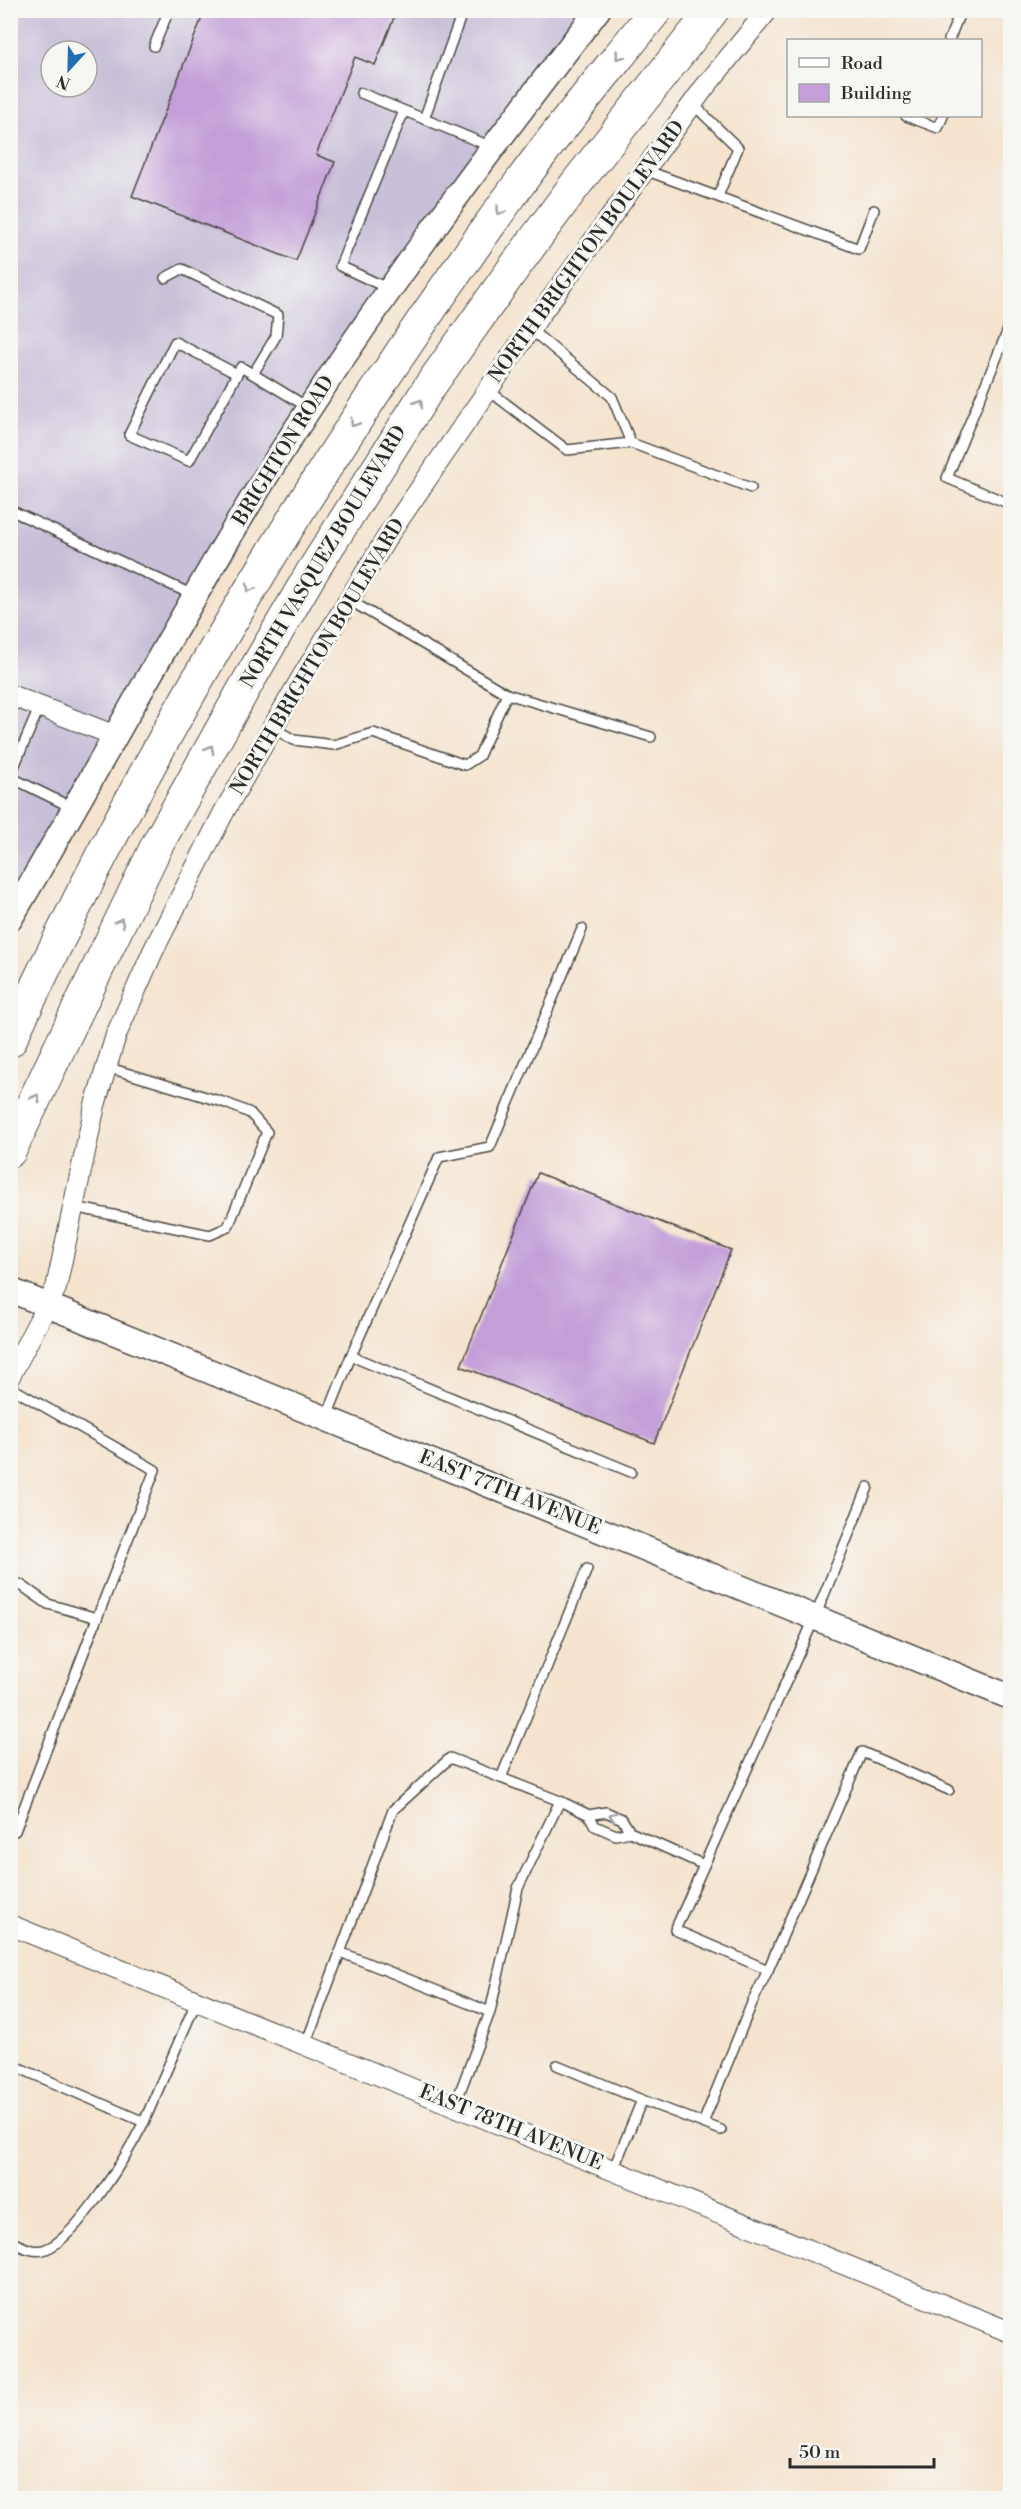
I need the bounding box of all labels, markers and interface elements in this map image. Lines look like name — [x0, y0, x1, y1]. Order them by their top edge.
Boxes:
north arrow — [39, 39, 99, 99]
legend — [787, 39, 982, 117]
one-way arrow — [616, 50, 627, 61]
text: Road — [841, 52, 884, 75]
text: N — [54, 70, 73, 94]
text: Building — [840, 82, 912, 105]
street label: NORTH BRIGHTON BOULEVARD — [483, 116, 691, 388]
one-way arrow — [496, 204, 507, 215]
street label: BRIGHTON ROAD — [227, 371, 340, 531]
one-way arrow — [412, 399, 424, 409]
one-way arrow — [350, 416, 361, 427]
street label: NORTH VASQUEZ BOULEVARD — [236, 421, 412, 693]
street label: NORTH BRIGHTON BOULEVARD — [225, 514, 411, 800]
one-way arrow — [246, 582, 257, 592]
one-way arrow — [203, 745, 214, 756]
one-way arrow — [113, 918, 125, 929]
one-way arrow — [28, 1094, 40, 1105]
street label: EAST 77TH AVENUE — [415, 1445, 605, 1541]
one-way arrow — [608, 1811, 619, 1823]
street label: EAST 78TH AVENUE — [415, 2080, 607, 2176]
scale bar — [790, 2431, 934, 2469]
text: 50 m — [799, 2441, 841, 2464]

